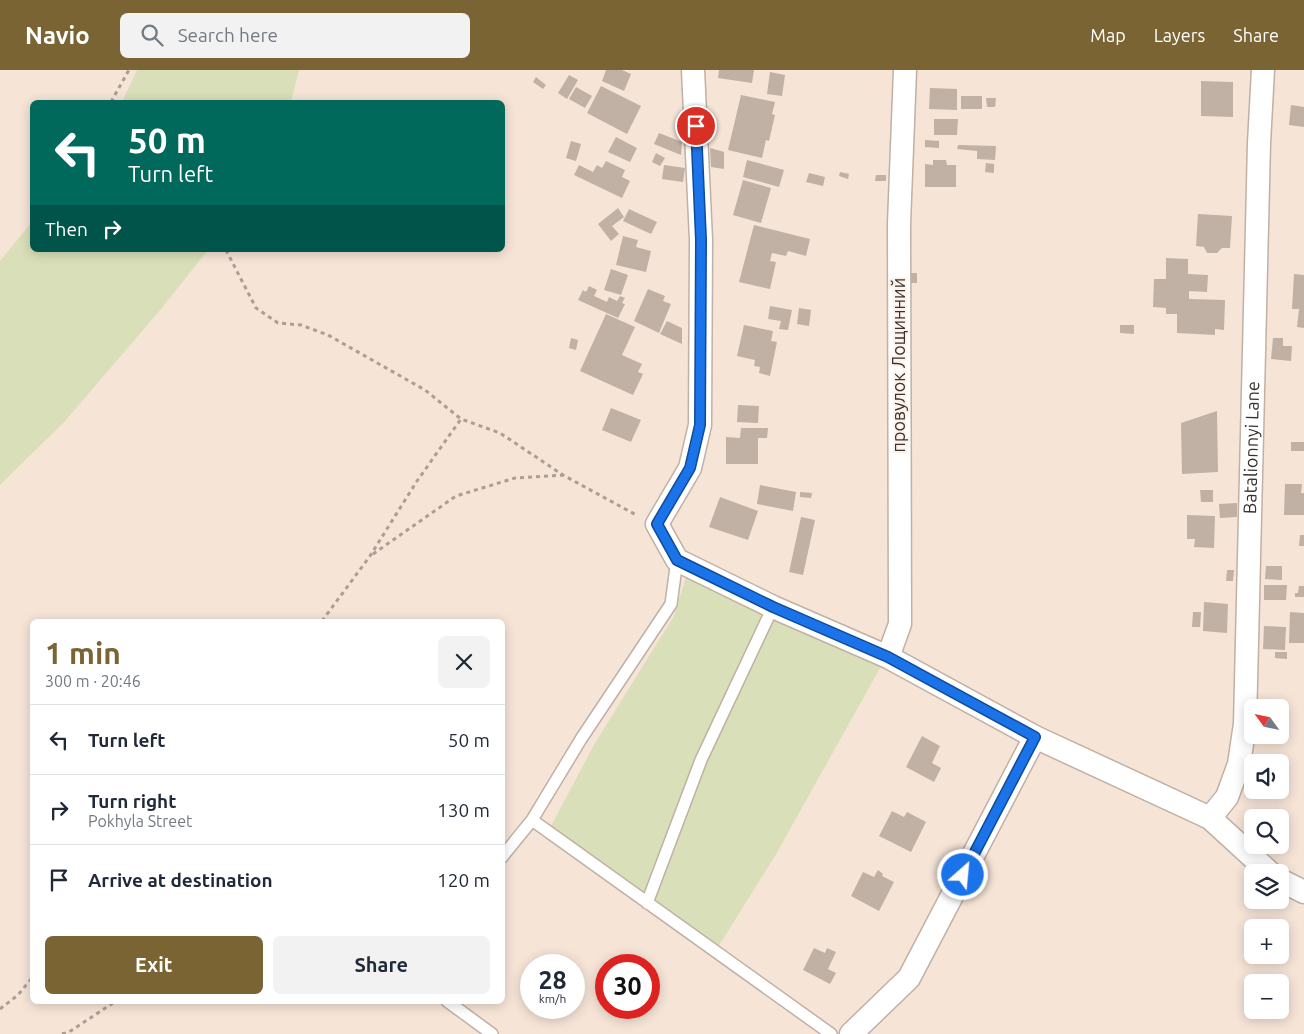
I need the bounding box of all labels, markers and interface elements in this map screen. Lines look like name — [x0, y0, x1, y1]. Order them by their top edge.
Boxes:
search box — [120, 13, 470, 58]
icon: search — [138, 21, 166, 49]
text: Navio — [25, 22, 90, 49]
text: Search here — [178, 24, 278, 46]
text: Map — [1090, 25, 1126, 45]
text: Layers — [1154, 25, 1205, 45]
text: Share — [1233, 25, 1279, 45]
pin — [675, 105, 717, 147]
icon: arrive — [682, 112, 710, 140]
icon: left — [45, 120, 110, 185]
text: 50 m — [128, 120, 206, 160]
text: Turn left — [128, 161, 213, 186]
icon: right — [98, 215, 126, 243]
text: Then — [45, 218, 88, 240]
street label: провулок Лощинний — [888, 278, 908, 452]
street label: Batalionnyi Lane — [1239, 381, 1262, 514]
text: 1 min — [45, 636, 121, 670]
button: close — [438, 636, 490, 688]
text: 300 m · 20:46 — [45, 672, 141, 690]
north arrow — [1244, 699, 1289, 744]
map controls — [1244, 699, 1289, 1019]
icon: left — [45, 726, 73, 754]
text: Turn left — [88, 729, 166, 751]
text: 50 m — [448, 729, 490, 751]
button: sound — [1244, 754, 1289, 799]
text: Turn right — [88, 790, 176, 812]
icon: right — [45, 796, 73, 824]
text: 130 m — [437, 799, 490, 821]
button: search — [1244, 809, 1289, 854]
text: Pokhyla Street — [88, 812, 192, 830]
position arrow — [936, 848, 988, 900]
button: layers — [1244, 864, 1289, 909]
icon: arrive — [45, 866, 73, 894]
text: Arrive at destination — [88, 869, 273, 891]
text: 120 m — [437, 869, 490, 891]
button: + — [1244, 919, 1289, 964]
button: Exit — [45, 936, 263, 994]
button: Share — [273, 936, 490, 994]
speed limit sign: 30 — [595, 954, 660, 1019]
text: 28 — [538, 966, 567, 994]
button: − — [1244, 974, 1289, 1019]
text: km/h — [539, 992, 566, 1005]

